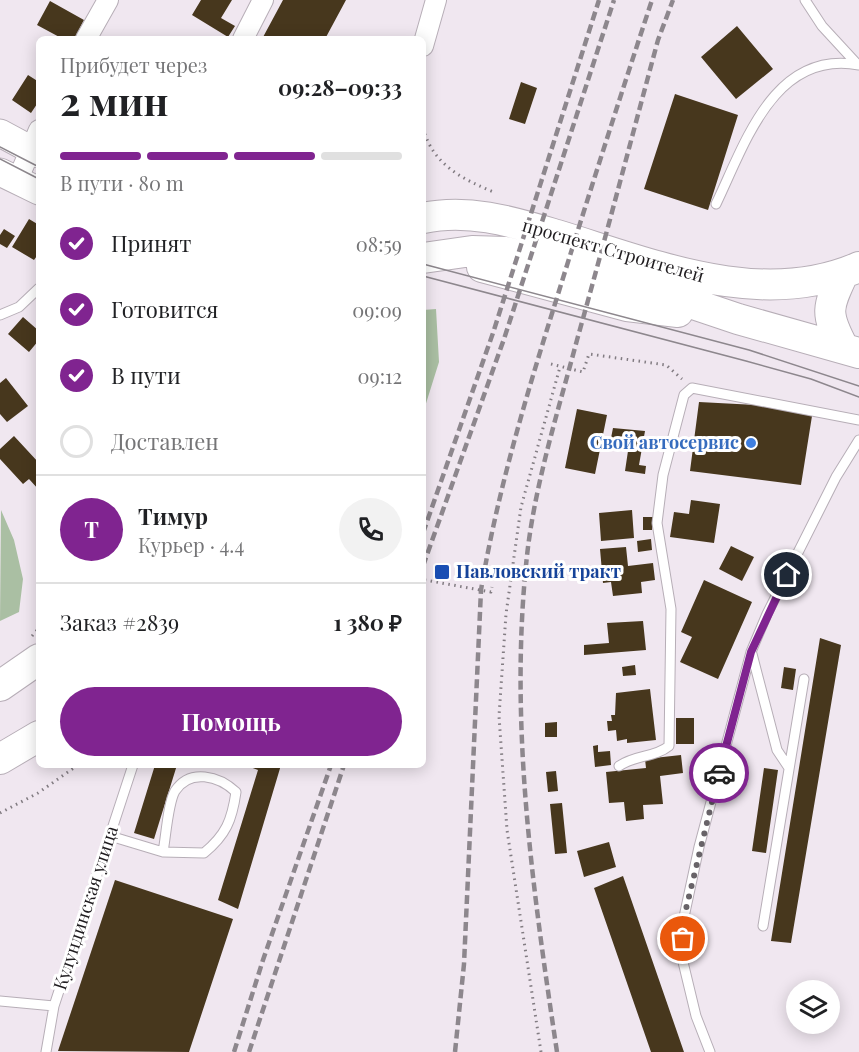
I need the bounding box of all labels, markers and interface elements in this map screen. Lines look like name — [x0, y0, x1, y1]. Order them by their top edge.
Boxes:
text: Прибудет через — [60, 51, 207, 78]
text: 09:28–09:33 — [278, 72, 402, 102]
text: 2 мин — [60, 74, 168, 126]
text: В пути · 80 m — [60, 169, 184, 196]
street label: проспект Строителей — [520, 213, 707, 287]
icon: check — [60, 227, 93, 260]
text: Принят — [111, 228, 191, 258]
text: 08:59 — [356, 230, 402, 257]
icon: check — [60, 293, 93, 326]
text: Готовится — [111, 294, 218, 324]
text: 09:09 — [352, 296, 402, 323]
icon: check — [60, 359, 93, 392]
text: В пути — [111, 360, 181, 390]
text: 09:12 — [358, 362, 402, 389]
text: Доставлен — [111, 426, 219, 456]
place label: Свой автосервис — [590, 430, 739, 454]
marker: Свой автосервис — [744, 436, 758, 450]
button: phone — [339, 498, 402, 561]
text: Тимур — [138, 501, 208, 531]
text: Т — [84, 514, 99, 544]
text: Курьер · 4.4 — [138, 531, 244, 558]
pin — [761, 549, 812, 600]
icon: home — [770, 558, 803, 591]
place label: Павловский тракт — [456, 559, 622, 583]
marker: Павловский тракт — [433, 563, 451, 581]
text: Заказ #2839 — [60, 607, 179, 637]
text: 1 380 ₽ — [333, 607, 402, 637]
button: Помощь — [60, 687, 402, 756]
courier — [689, 743, 749, 803]
icon: car — [703, 757, 736, 790]
street label: Кулундинская улица — [47, 822, 123, 993]
pin — [657, 913, 708, 964]
icon: bag — [666, 922, 699, 955]
map controls — [786, 980, 840, 1034]
button: layers — [786, 980, 840, 1034]

